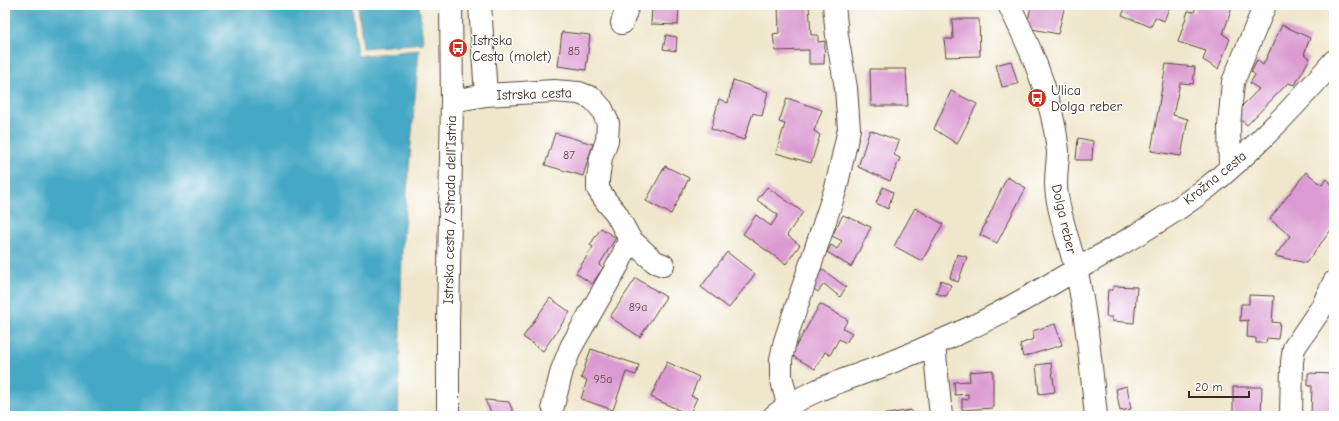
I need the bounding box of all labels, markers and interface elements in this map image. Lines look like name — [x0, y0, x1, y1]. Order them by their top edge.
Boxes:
place label: Istrska Cesta (molet) — [472, 32, 552, 65]
bus stop icon: Istrska Cesta (molet) — [447, 37, 469, 59]
house number: 85 — [568, 44, 580, 58]
place label: Ulica Dolga reber — [1051, 82, 1122, 115]
street label: Istrska cesta — [496, 84, 572, 104]
bus stop icon: Ulica Dolga reber — [1026, 87, 1048, 109]
street label: Istrska cesta / Strada dell'Istria — [440, 115, 460, 305]
street label: Krožna cesta — [1180, 147, 1250, 209]
house number: 87 — [563, 148, 575, 162]
street label: Dolga reber — [1048, 183, 1080, 256]
house number: 89a — [629, 300, 647, 314]
house number: 95a — [593, 372, 613, 386]
scale bar — [1189, 373, 1249, 399]
text: 20 m — [1195, 380, 1223, 394]

